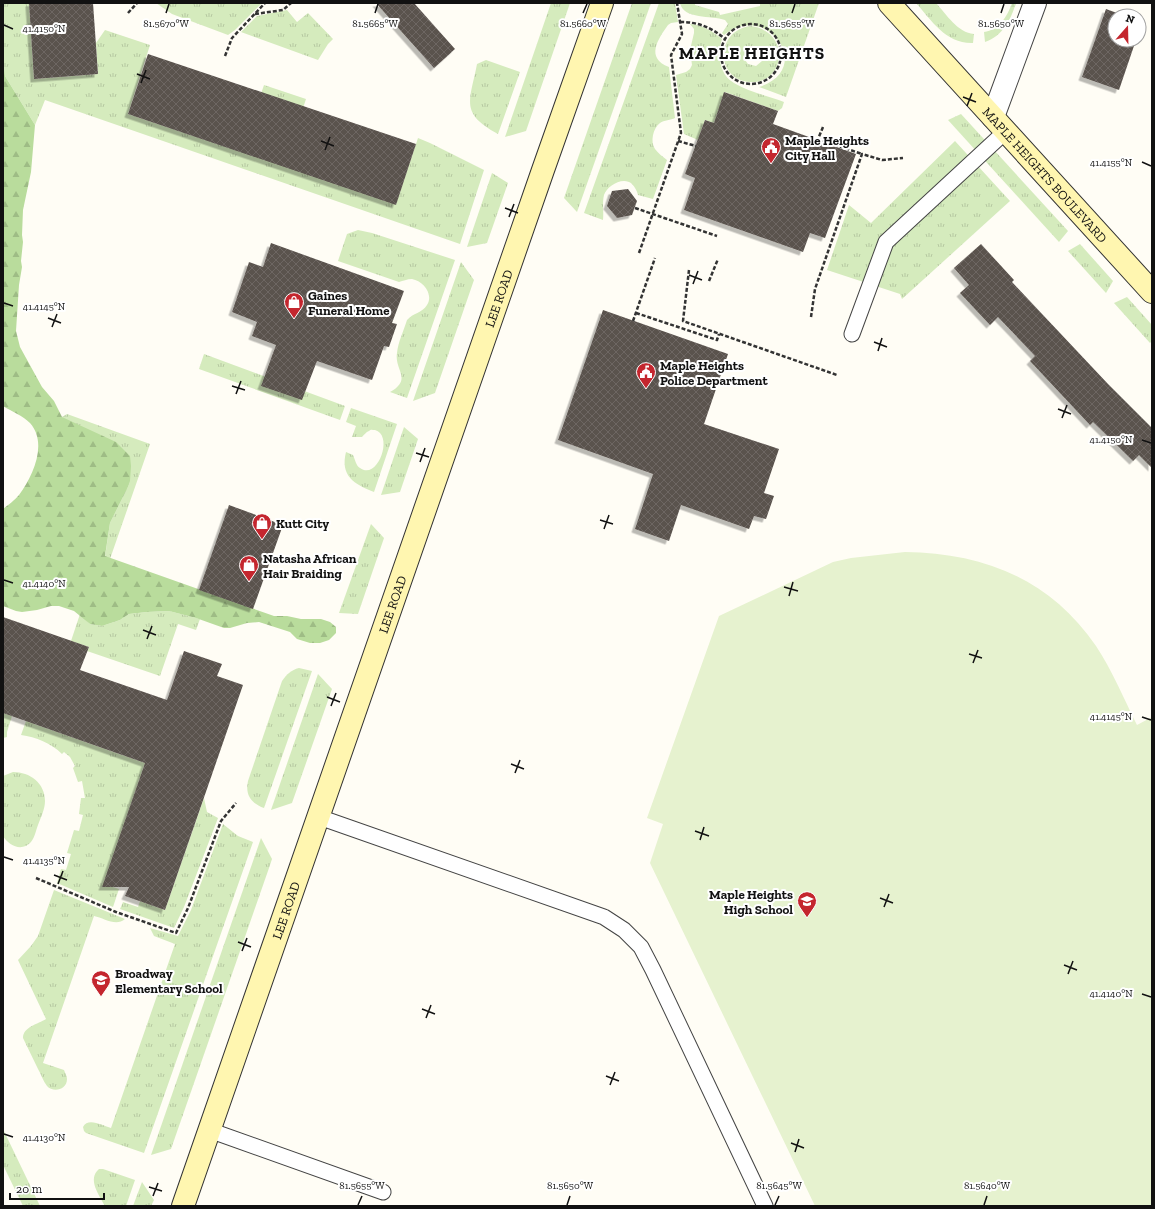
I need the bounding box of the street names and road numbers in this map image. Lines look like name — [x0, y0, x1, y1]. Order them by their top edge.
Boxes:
street label: MAPLE HEIGHTS BOULEVARD — [979, 104, 1110, 246]
street label: LEE ROAD — [482, 268, 516, 329]
street label: LEE ROAD — [376, 574, 409, 635]
street label: LEE ROAD — [269, 880, 303, 941]

